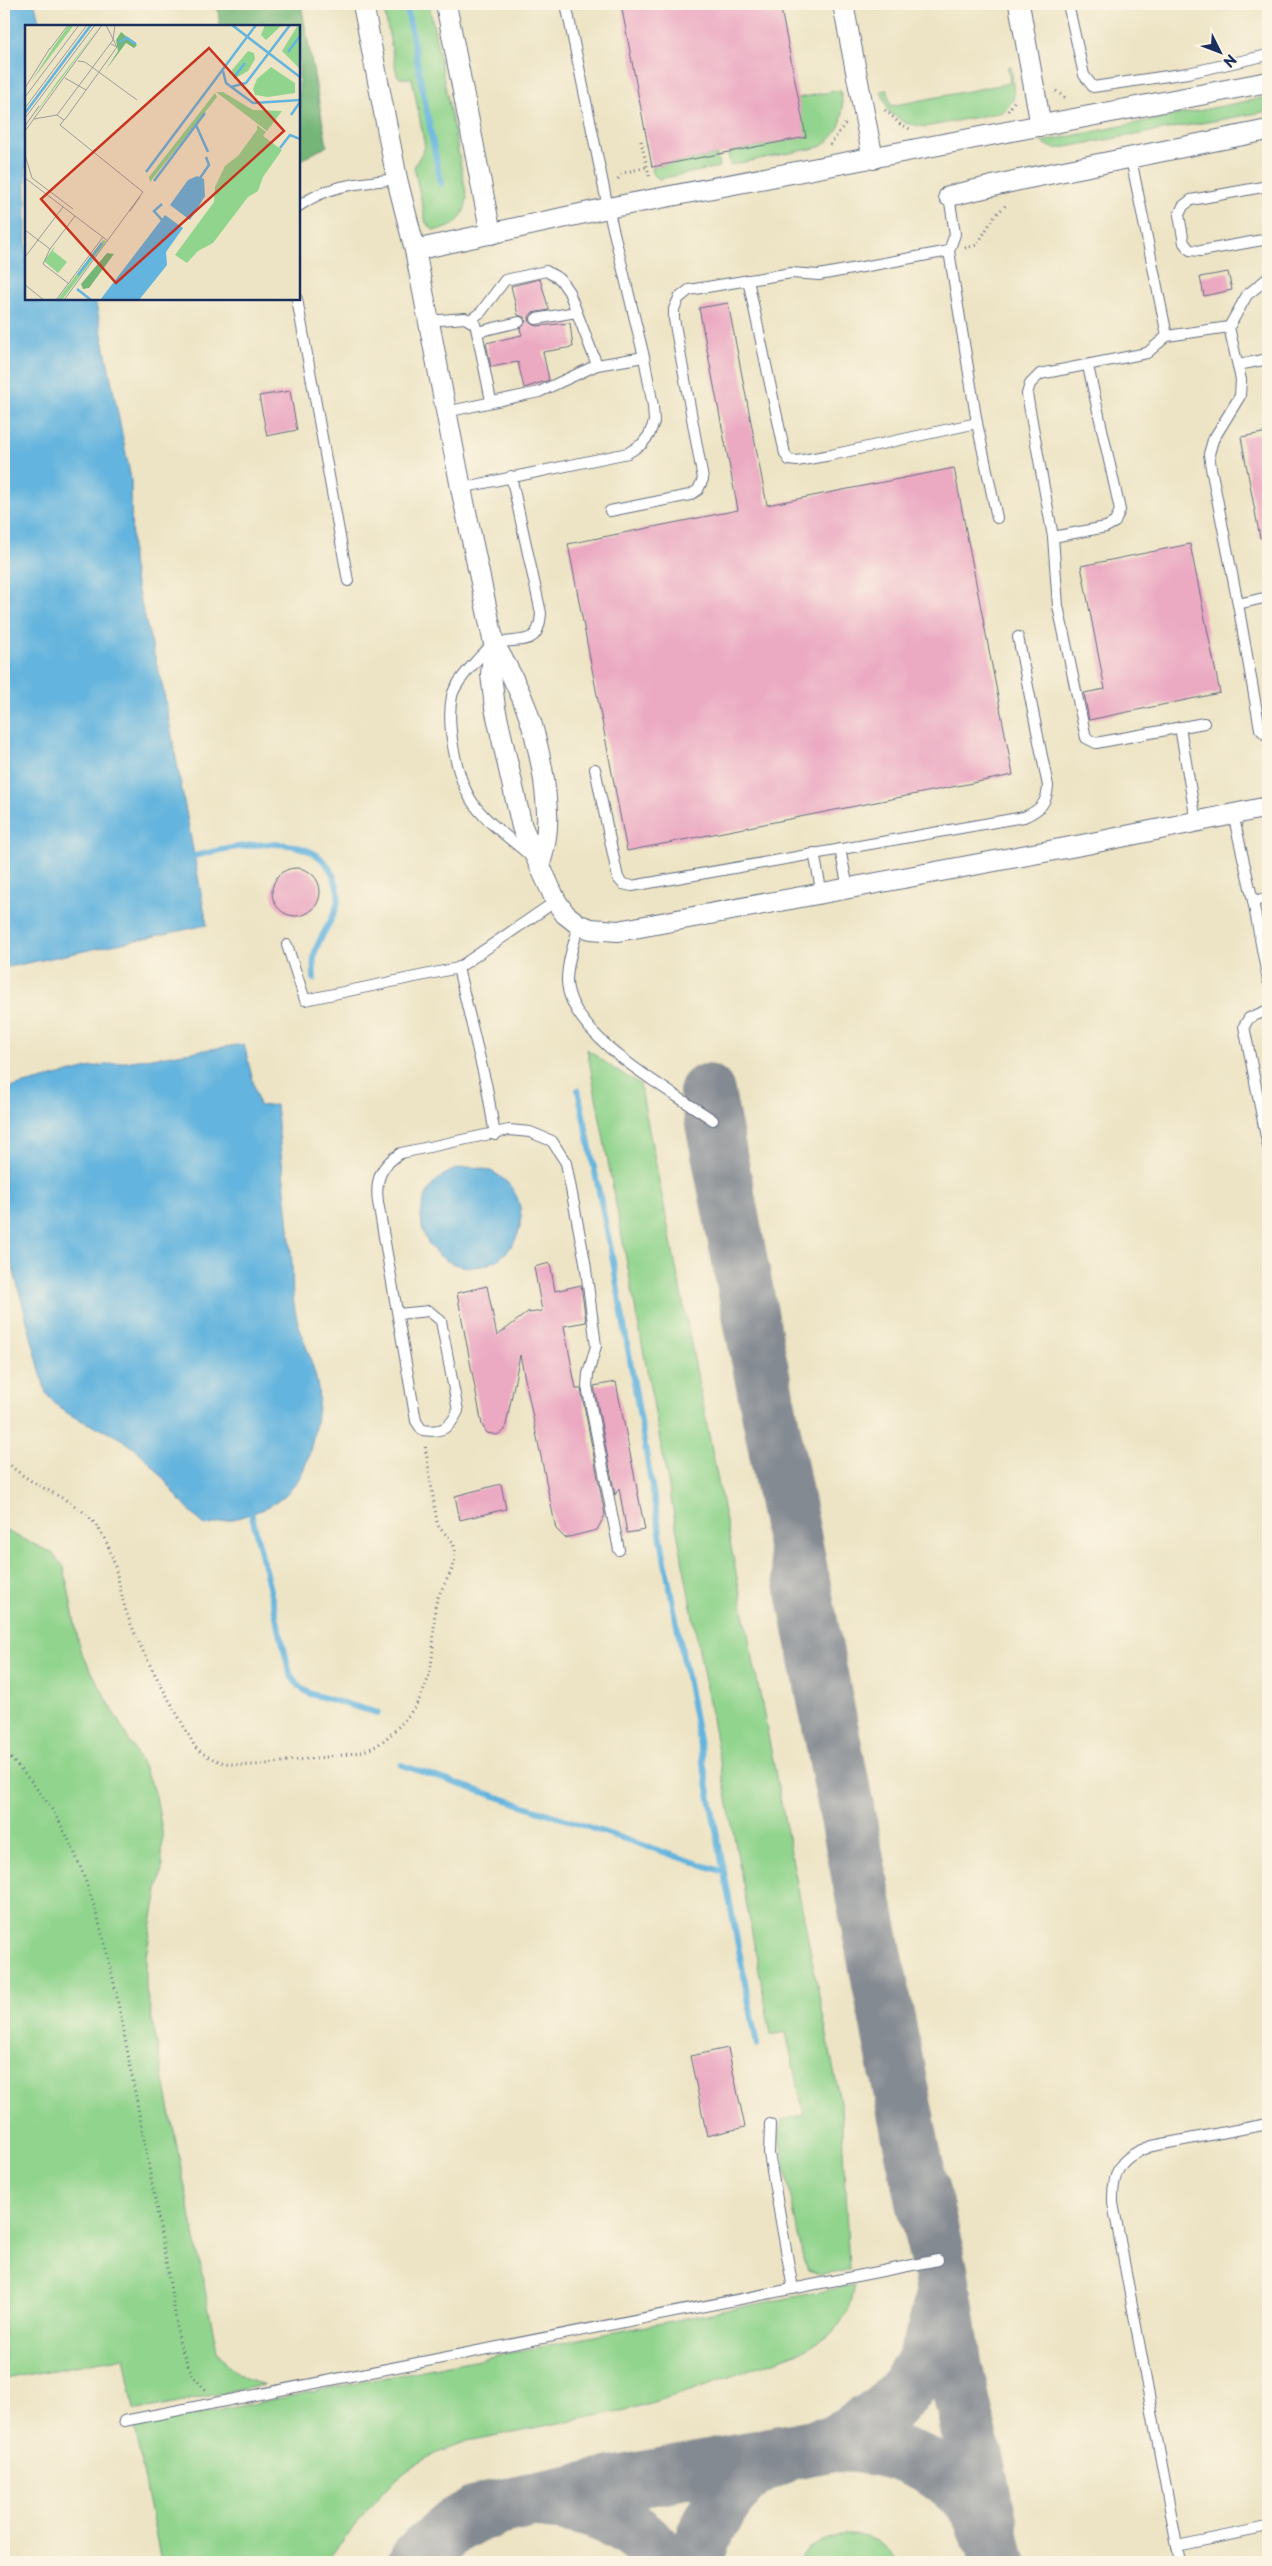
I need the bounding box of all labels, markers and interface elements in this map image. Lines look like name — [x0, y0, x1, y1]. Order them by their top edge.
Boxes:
inset map — [25, 25, 300, 300]
north arrow — [1194, 28, 1244, 78]
text: N — [1219, 50, 1242, 72]

